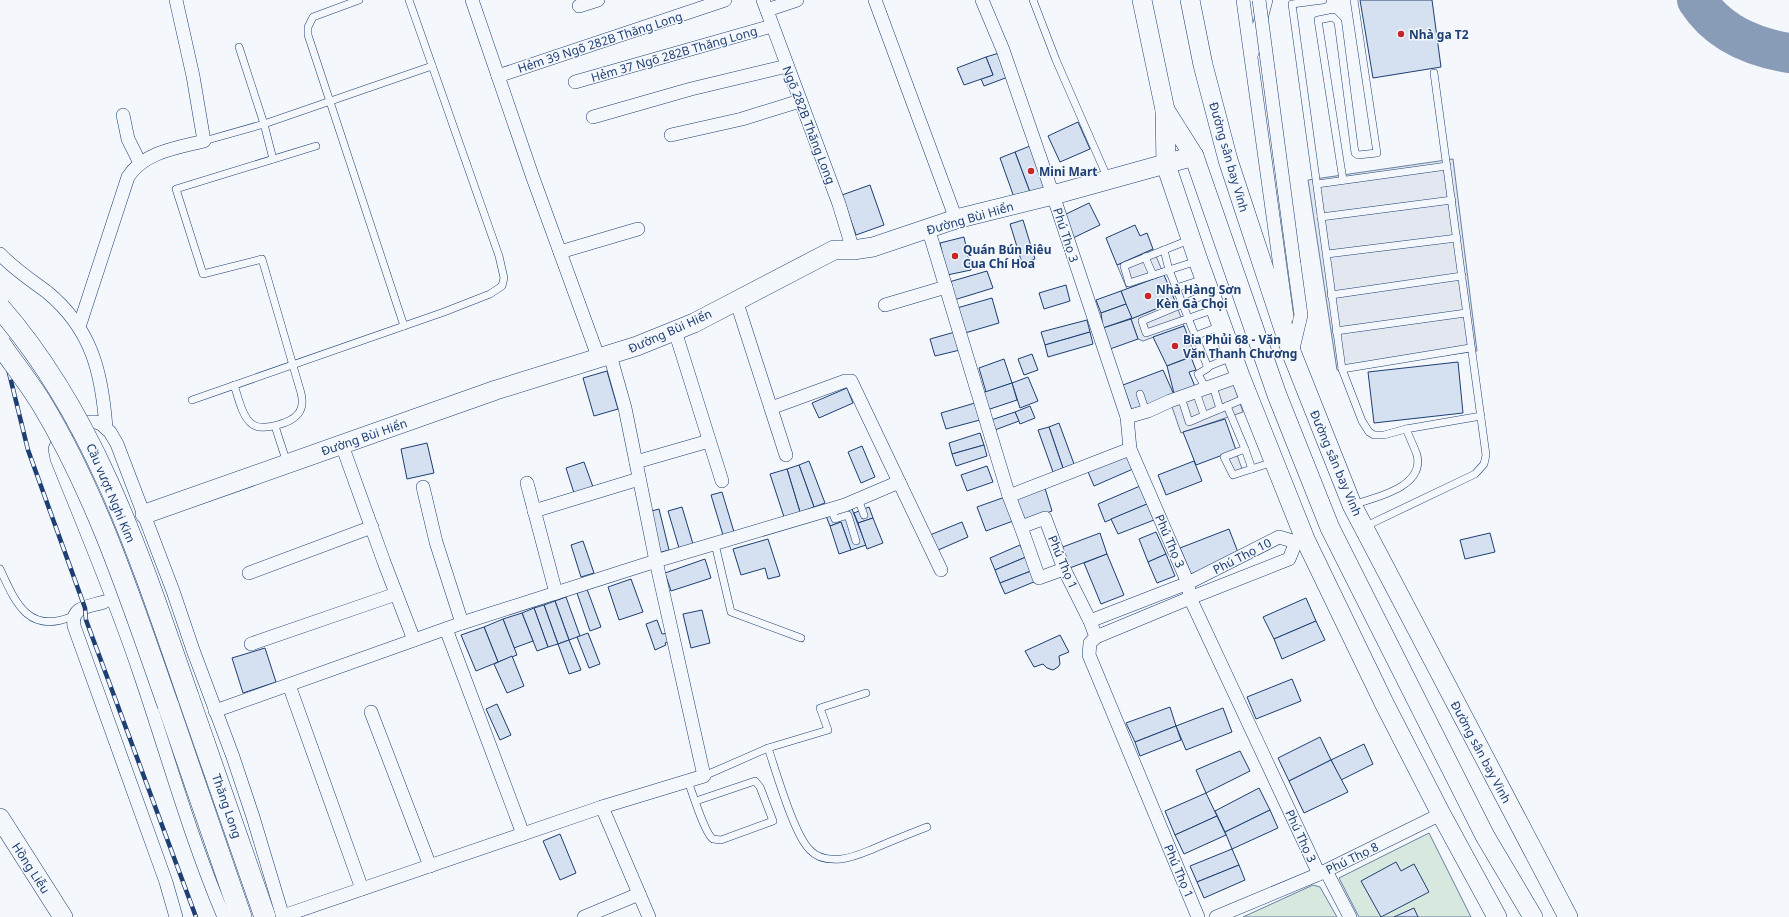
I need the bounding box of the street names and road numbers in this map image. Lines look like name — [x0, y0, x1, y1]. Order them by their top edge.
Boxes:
street label: Hẻm 39 Ngõ 282B Thăng Long — [515, 7, 685, 77]
street label: Hẻm 37 Ngõ 282B Thăng Long — [589, 22, 759, 86]
street label: Ngõ 282B Thăng Long — [779, 63, 839, 187]
street label: Đường sân bay Vinh — [1205, 100, 1253, 214]
street label: Đường Bùi Hiển — [925, 197, 1015, 239]
street label: Phú Thọ 3 — [1049, 205, 1083, 265]
street label: Đường Bùi Hiển — [626, 305, 714, 357]
street label: Đường sân bay Vinh — [1306, 407, 1366, 519]
street label: Đường Bùi Hiển — [319, 414, 409, 460]
street label: Cầu vượt Nghi Kim — [82, 441, 140, 545]
street label: Phú Thọ 3 — [1151, 512, 1189, 570]
street label: Phú Thọ 1 — [1044, 533, 1082, 591]
street label: Phú Thọ 10 — [1210, 534, 1274, 578]
street label: Đường sân bay Vinh — [1447, 698, 1515, 806]
street label: Thăng Long — [208, 772, 246, 840]
street label: Phú Thọ 3 — [1281, 807, 1321, 865]
street label: Phú Thọ 8 — [1323, 838, 1381, 878]
street label: Hồng Liễu — [8, 839, 54, 897]
street label: Phú Thọ 1 — [1160, 842, 1198, 900]

